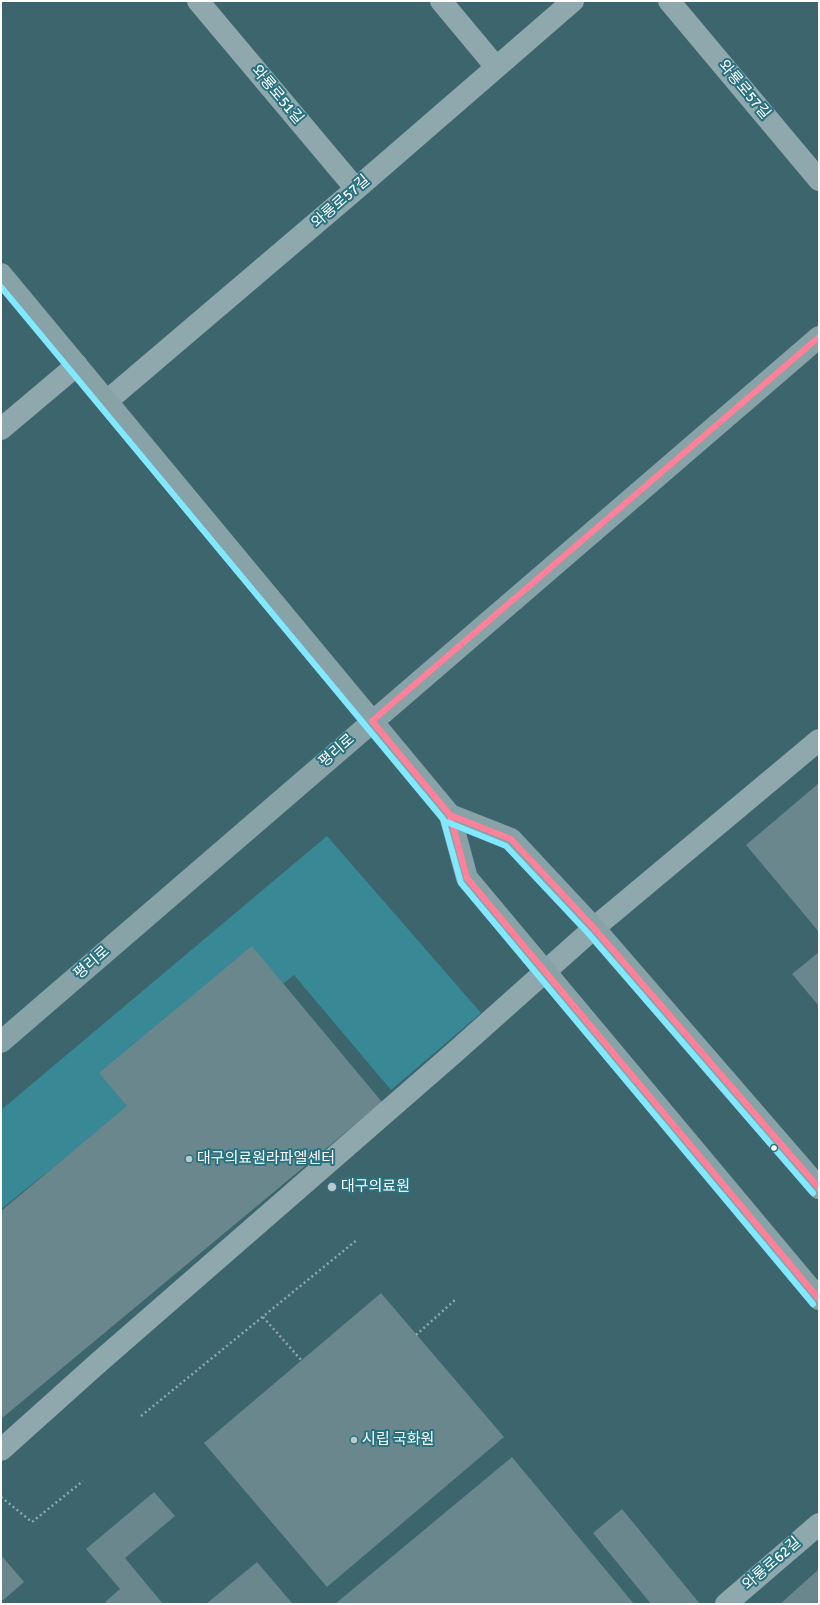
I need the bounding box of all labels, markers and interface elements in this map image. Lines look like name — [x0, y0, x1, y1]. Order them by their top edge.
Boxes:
street label: 와룡로57길 — [714, 57, 774, 123]
street label: 와룡로51길 — [247, 62, 307, 128]
street label: 와룡로57길 — [308, 172, 374, 232]
street label: 평리로 — [315, 731, 359, 771]
street label: 평리로 — [70, 943, 114, 983]
unlabelled marker — [769, 1143, 779, 1153]
place label: 대구의료원라파엘센터 — [197, 1150, 335, 1168]
marker: 대구의료원라파엘센터 — [184, 1154, 194, 1164]
place label: 대구의료원 — [341, 1178, 410, 1196]
marker: 대구의료원 — [326, 1181, 338, 1193]
place label: 시립 국화원 — [362, 1431, 434, 1449]
marker: 시립 국화원 — [349, 1435, 359, 1445]
street label: 와룡로62길 — [739, 1534, 805, 1594]

